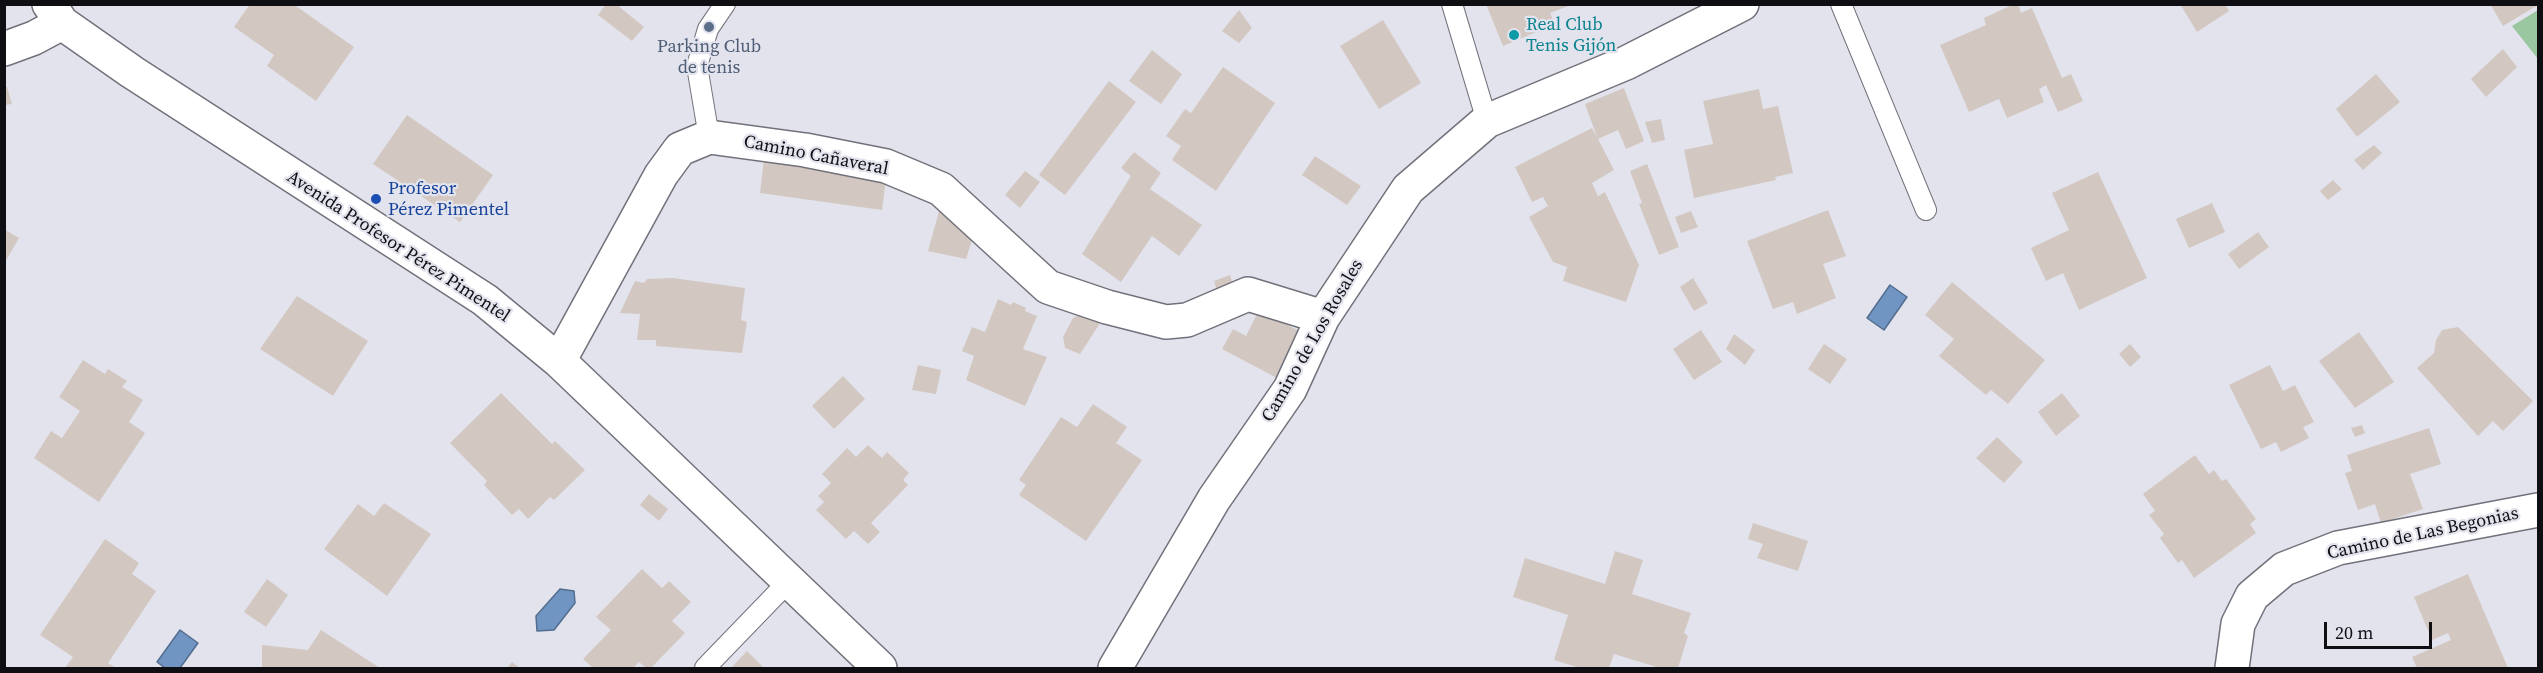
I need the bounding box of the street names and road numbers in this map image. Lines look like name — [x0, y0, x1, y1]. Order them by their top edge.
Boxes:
street label: Camino Cañaveral — [742, 131, 890, 181]
street label: Avenida Profesor Pérez Pimentel — [282, 167, 514, 327]
street label: Camino de Los Rosales — [1258, 256, 1368, 426]
street label: Camino de Las Begonias — [2325, 503, 2521, 565]

